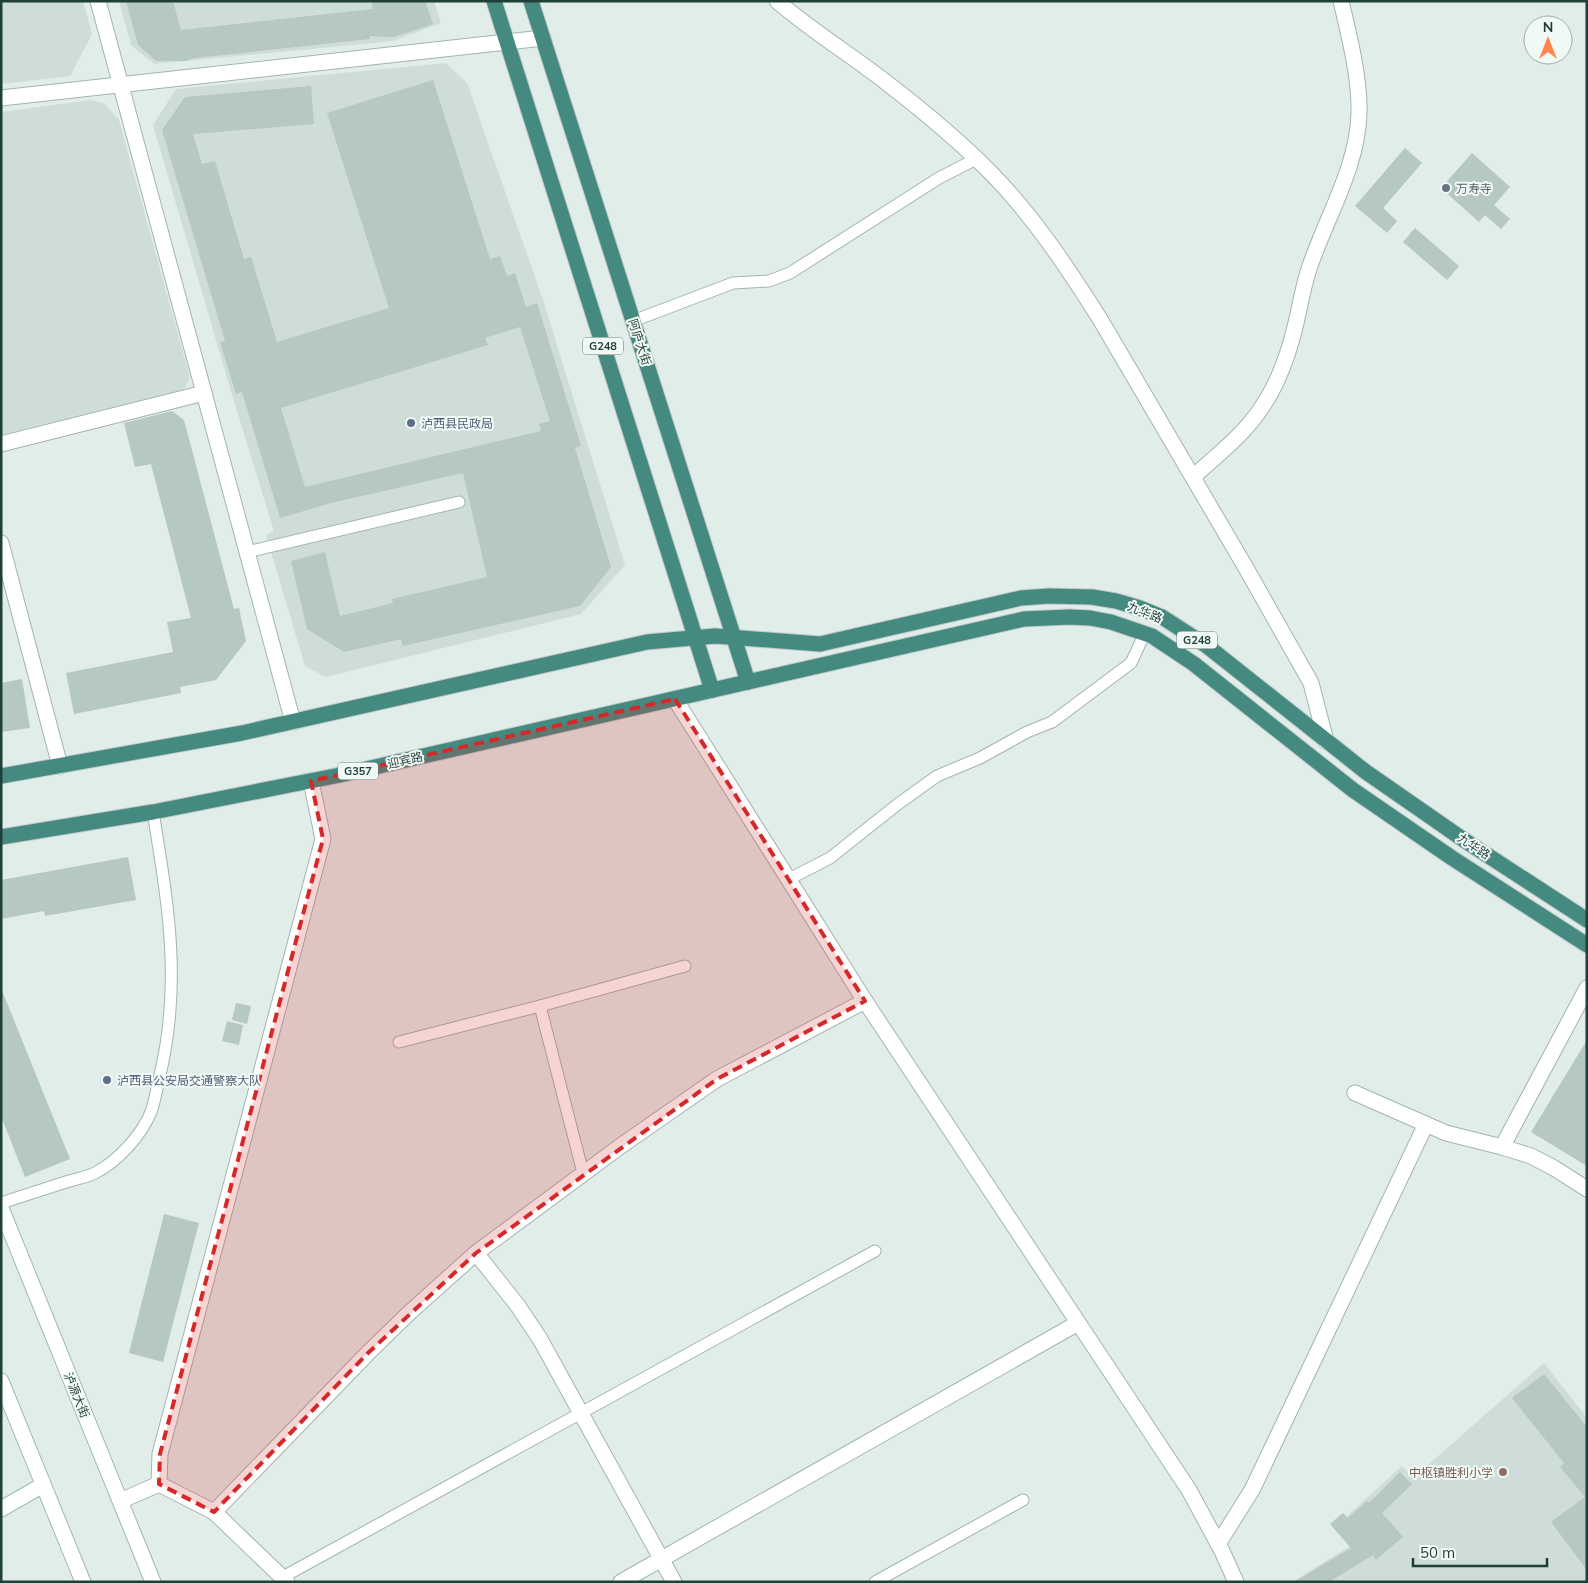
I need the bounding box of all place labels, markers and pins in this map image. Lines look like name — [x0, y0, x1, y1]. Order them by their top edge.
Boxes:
place label: 万寿寺 — [1456, 181, 1492, 196]
marker: 万寿寺 — [1440, 182, 1452, 194]
place label: 泸西县民政局 — [421, 416, 493, 431]
marker: 泸西县民政局 — [405, 417, 417, 429]
place label: 泸西县公安局交通警察大队 — [117, 1073, 261, 1088]
marker: 泸西县公安局交通警察大队 — [101, 1074, 113, 1086]
place label: 中枢镇胜利小学 — [1409, 1465, 1493, 1480]
marker: 中枢镇胜利小学 — [1497, 1466, 1509, 1478]

